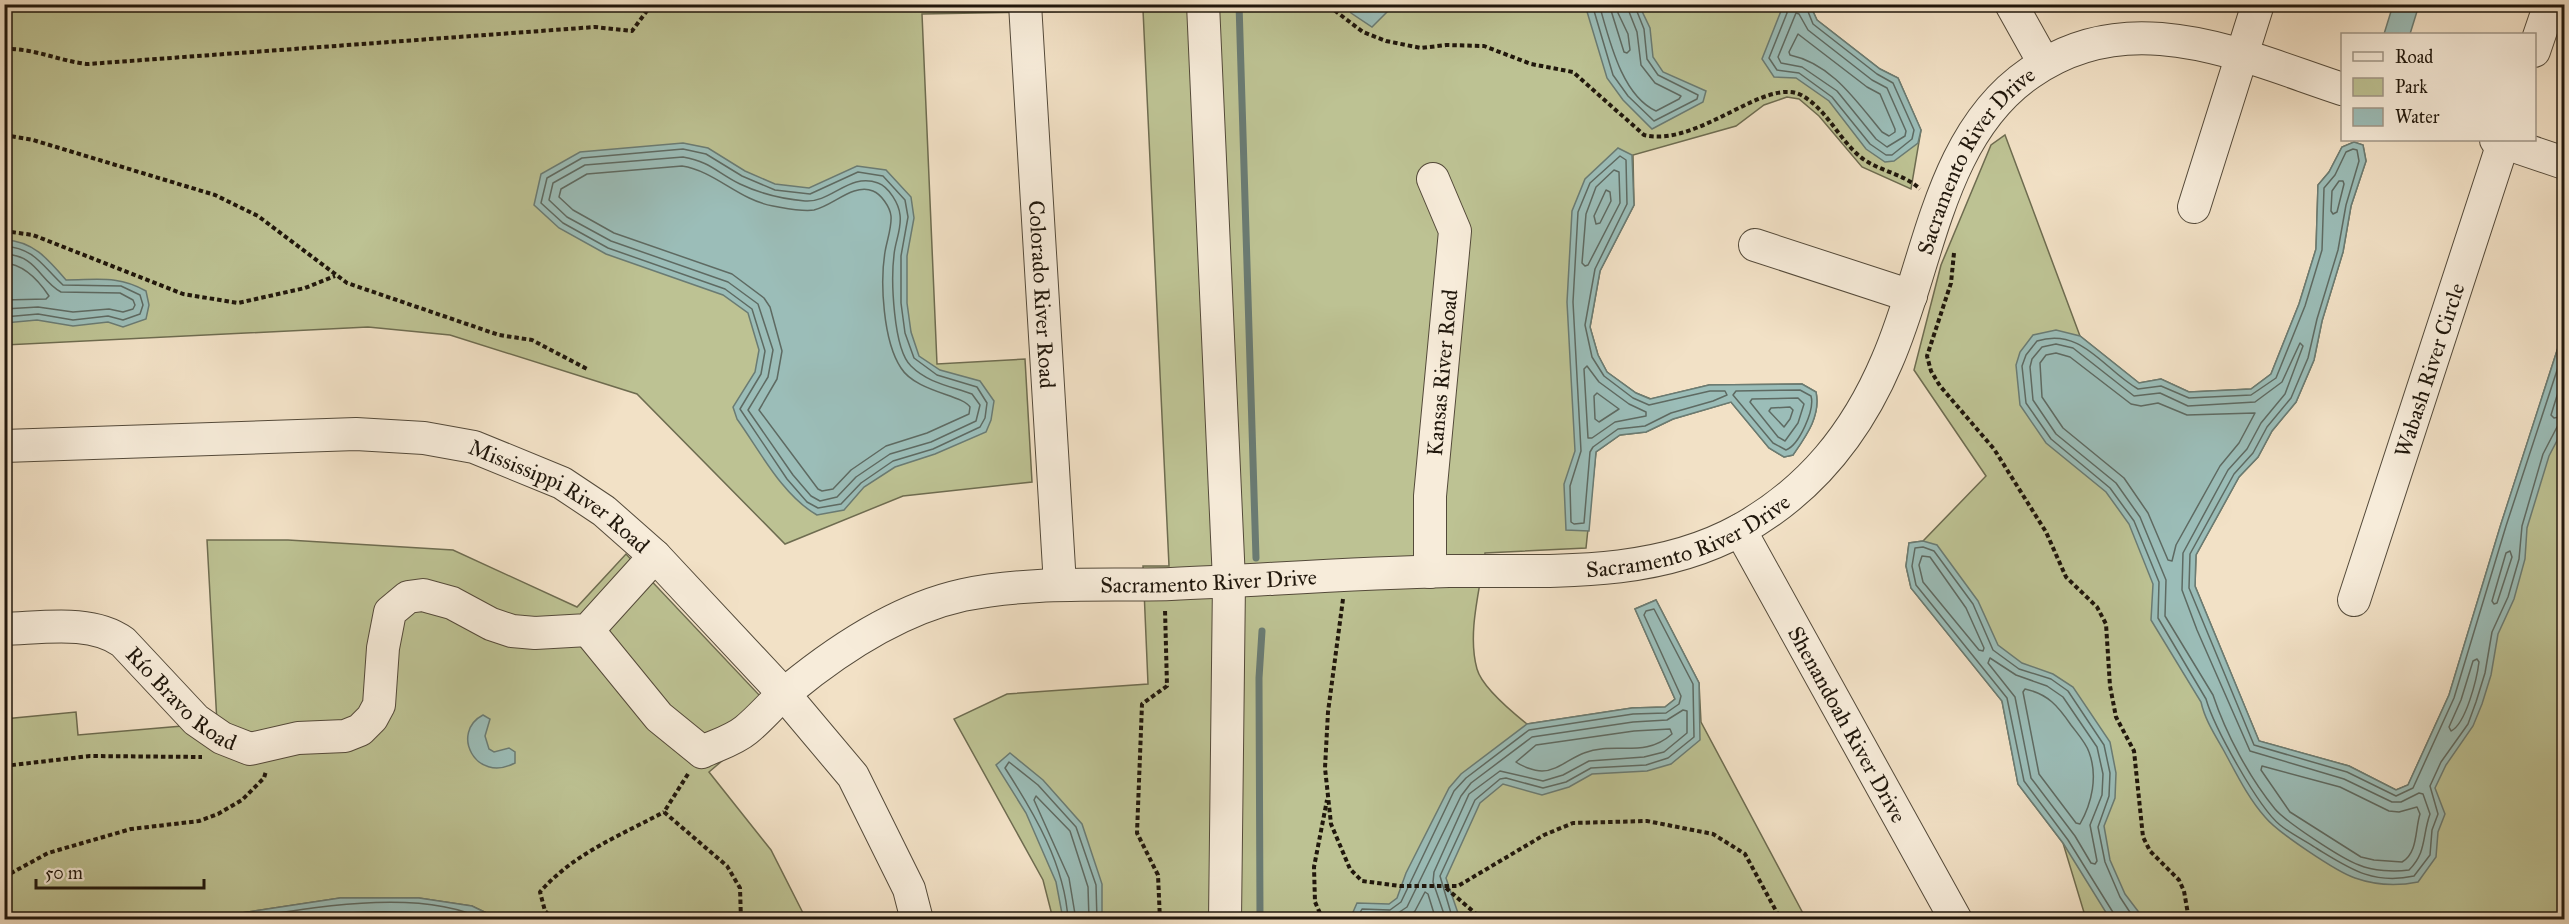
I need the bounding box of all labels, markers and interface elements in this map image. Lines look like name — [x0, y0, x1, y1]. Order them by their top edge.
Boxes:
legend — [2341, 33, 2536, 141]
text: Road — [2395, 46, 2433, 68]
street label: Sacramento River Drive — [1911, 61, 2040, 258]
text: Park — [2395, 76, 2428, 98]
text: Water — [2395, 106, 2440, 128]
street label: Colorado River Road — [1023, 200, 1061, 389]
street label: Wabash River Circle — [2389, 280, 2470, 461]
street label: Kansas River Road — [1421, 288, 1463, 457]
street label: Mississippi River Road — [465, 433, 655, 559]
street label: Sacramento River Drive — [1585, 488, 1795, 583]
street label: Sacramento River Drive — [1100, 563, 1317, 599]
street label: Shenandoah River Drive — [1782, 622, 1912, 827]
street label: Río Bravo Road — [120, 641, 241, 756]
scale bar — [36, 852, 204, 890]
text: 50 m — [45, 862, 83, 884]

